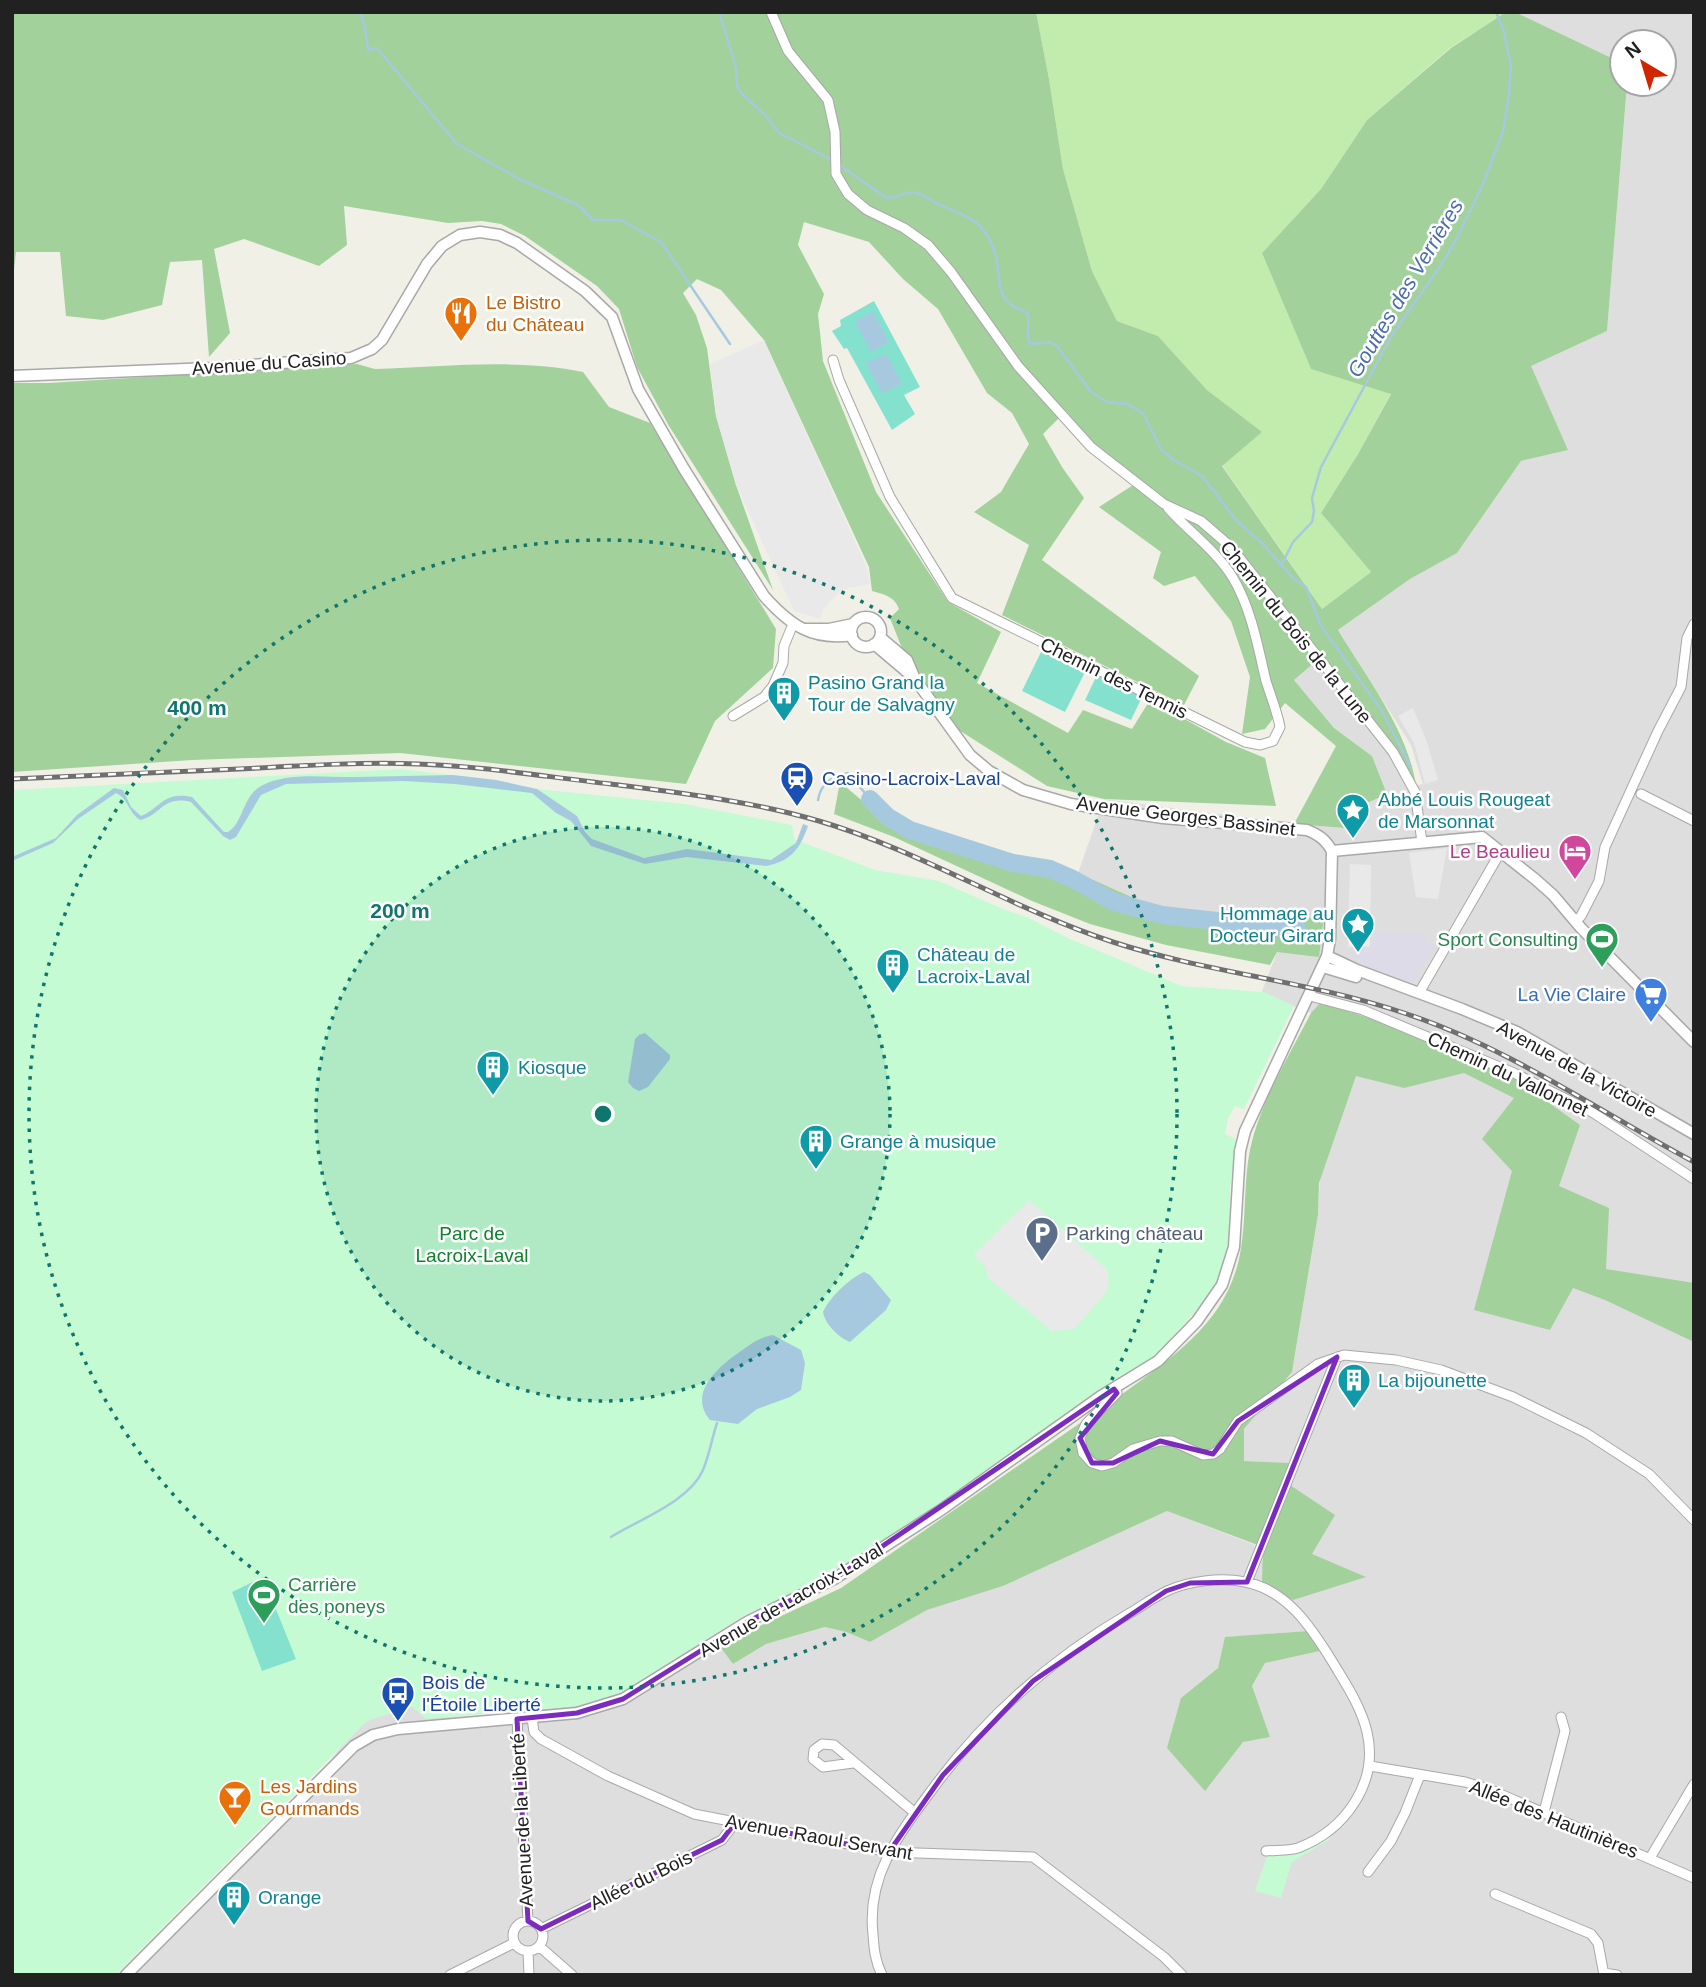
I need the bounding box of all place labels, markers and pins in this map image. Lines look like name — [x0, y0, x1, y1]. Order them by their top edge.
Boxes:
place label: Le Bistro du Château — [486, 292, 584, 335]
restaurant icon: Le Bistro du Château — [442, 294, 480, 343]
place label: Pasino Grand la Tour de Salvagny — [808, 672, 955, 715]
building icon: Pasino Grand la Tour de Salvagny — [765, 674, 803, 723]
station icon: Casino-Lacroix-Laval — [778, 759, 816, 808]
place label: Casino-Lacroix-Laval — [822, 768, 1000, 789]
place label: Abbé Louis Rougeat de Marsonnat — [1378, 789, 1551, 832]
place icon: Abbé Louis Rougeat de Marsonnat — [1334, 791, 1372, 840]
hotel icon: Le Beaulieu — [1556, 832, 1594, 881]
place label: Le Beaulieu — [1450, 841, 1550, 862]
place label: Hommage au Docteur Girard — [1209, 903, 1334, 946]
place icon: Hommage au Docteur Girard — [1339, 905, 1377, 954]
sports icon: Sport Consulting — [1583, 920, 1621, 969]
place label: Sport Consulting — [1438, 929, 1578, 950]
place label: Château de Lacroix-Laval — [917, 944, 1030, 987]
building icon: Château de Lacroix-Laval — [874, 946, 912, 995]
supermarket icon: La Vie Claire — [1632, 975, 1670, 1024]
place label: La Vie Claire — [1518, 984, 1626, 1005]
building icon: Kiosque — [474, 1048, 512, 1097]
place label: Kiosque — [518, 1057, 587, 1078]
centre of rings — [591, 1102, 615, 1126]
building icon: Grange à musique — [797, 1122, 835, 1171]
place label: Grange à musique — [840, 1131, 996, 1152]
parking icon: Parking château — [1023, 1214, 1061, 1263]
place label: Parking château — [1066, 1223, 1203, 1244]
building icon: La bijounette — [1335, 1361, 1373, 1410]
place label: La bijounette — [1378, 1370, 1487, 1391]
place label: Carrière des poneys — [288, 1574, 385, 1617]
sports icon: Carrière des poneys — [245, 1576, 283, 1625]
place label: Bois de l'Étoile Liberté — [422, 1672, 541, 1715]
bus stop icon: Bois de l'Étoile Liberté — [379, 1674, 417, 1723]
place label: Les Jardins Gourmands — [260, 1776, 359, 1819]
bar icon: Les Jardins Gourmands — [216, 1778, 254, 1827]
building icon: Orange — [215, 1878, 253, 1927]
place label: Orange — [258, 1887, 321, 1908]

